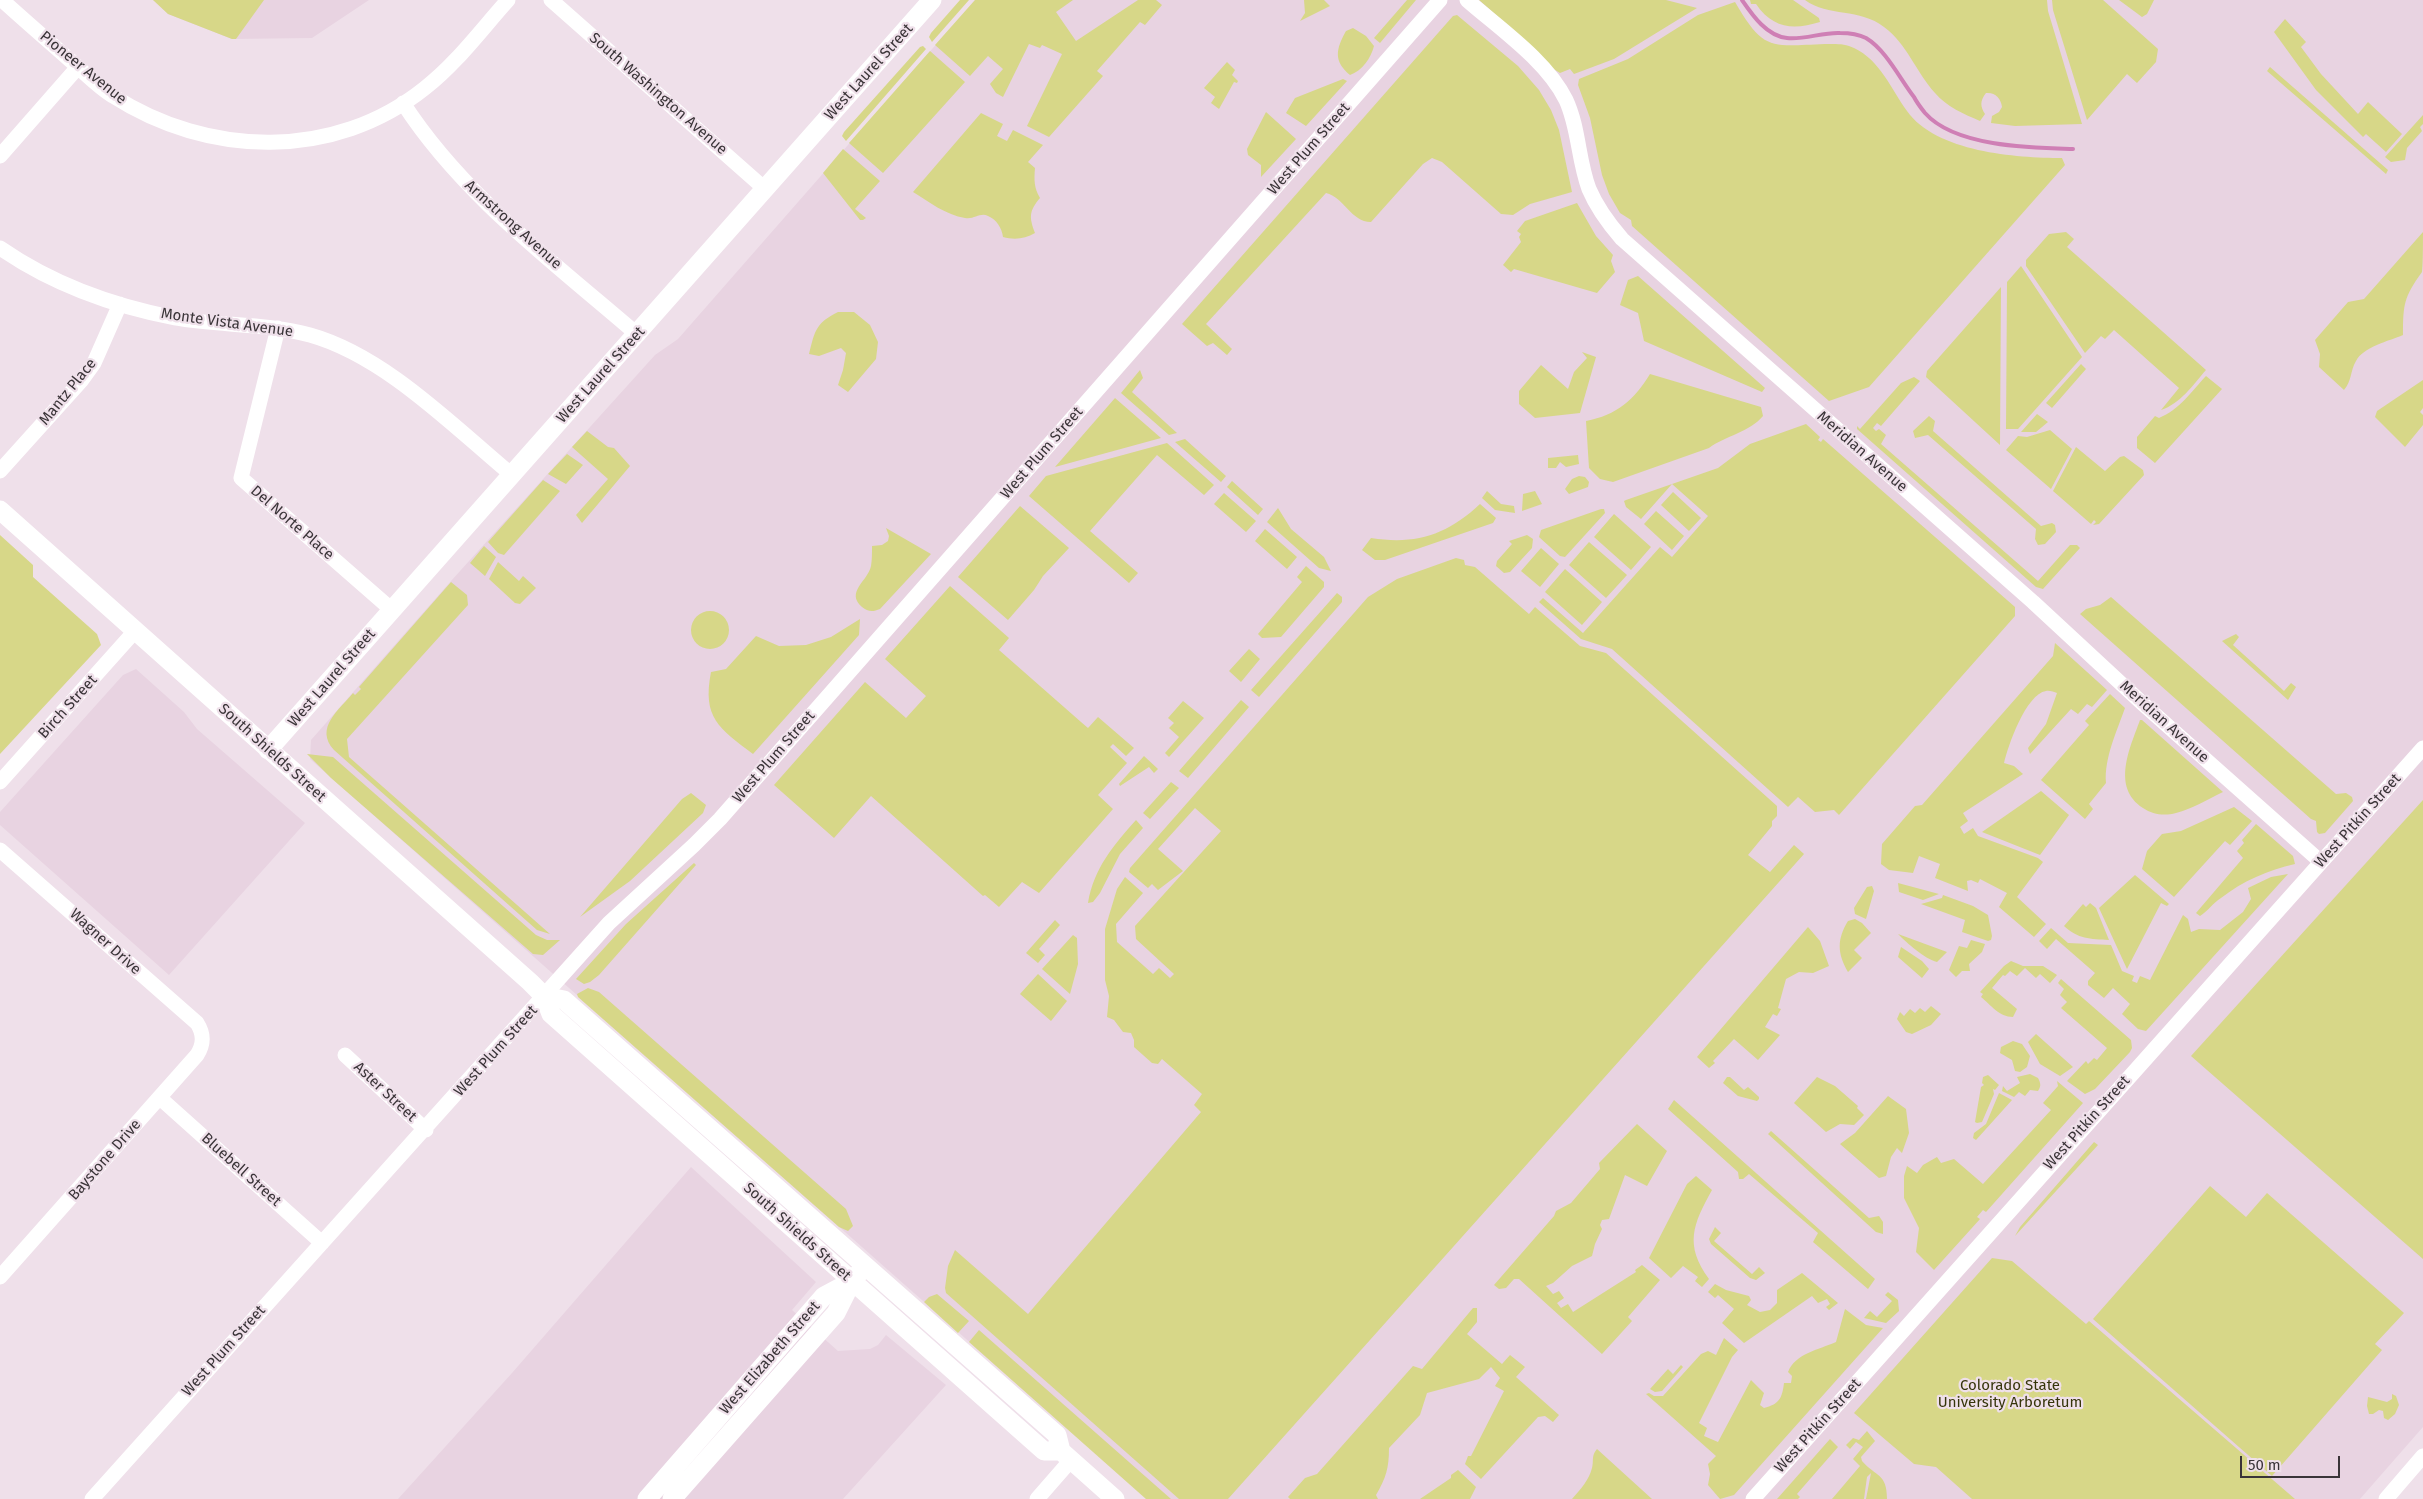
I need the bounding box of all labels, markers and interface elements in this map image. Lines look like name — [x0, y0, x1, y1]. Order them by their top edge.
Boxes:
street label: West Laurel Street — [821, 20, 917, 124]
street label: Pioneer Avenue — [36, 28, 130, 108]
street label: South Washington Avenue — [585, 29, 731, 159]
street label: West Plum Street — [1264, 99, 1354, 199]
street label: Armstrong Avenue — [461, 177, 565, 273]
street label: Monte Vista Avenue — [160, 305, 294, 341]
street label: West Laurel Street — [553, 323, 649, 427]
street label: Mantz Place — [36, 355, 100, 429]
street label: West Plum Street — [997, 403, 1087, 503]
street label: Meridian Avenue — [1813, 408, 1911, 496]
street label: Del Norte Place — [247, 482, 337, 564]
street label: West Laurel Street — [285, 625, 379, 731]
street label: Birch Street — [35, 672, 101, 742]
street label: Meridian Avenue — [2116, 677, 2212, 767]
street label: South Shields Street — [215, 700, 329, 806]
street label: West Plum Street — [729, 707, 819, 807]
street label: West Pitkin Street — [2311, 770, 2405, 872]
street label: Wagner Drive — [66, 905, 144, 979]
street label: West Plum Street — [450, 1002, 542, 1100]
street label: Aster Street — [350, 1058, 420, 1126]
street label: West Pitkin Street — [2040, 1072, 2134, 1174]
street label: Baystone Drive — [65, 1116, 145, 1204]
street label: Bluebell Street — [197, 1130, 285, 1210]
street label: South Shields Street — [740, 1179, 854, 1285]
street label: West Elizabeth Street — [716, 1298, 824, 1418]
street label: West Plum Street — [178, 1302, 270, 1400]
street label: West Pitkin Street — [1771, 1375, 1865, 1477]
park label: Colorado State University Arboretum — [1938, 1377, 2082, 1412]
scale bar — [2243, 1446, 2343, 1478]
text: 50 m — [2248, 1456, 2281, 1474]

